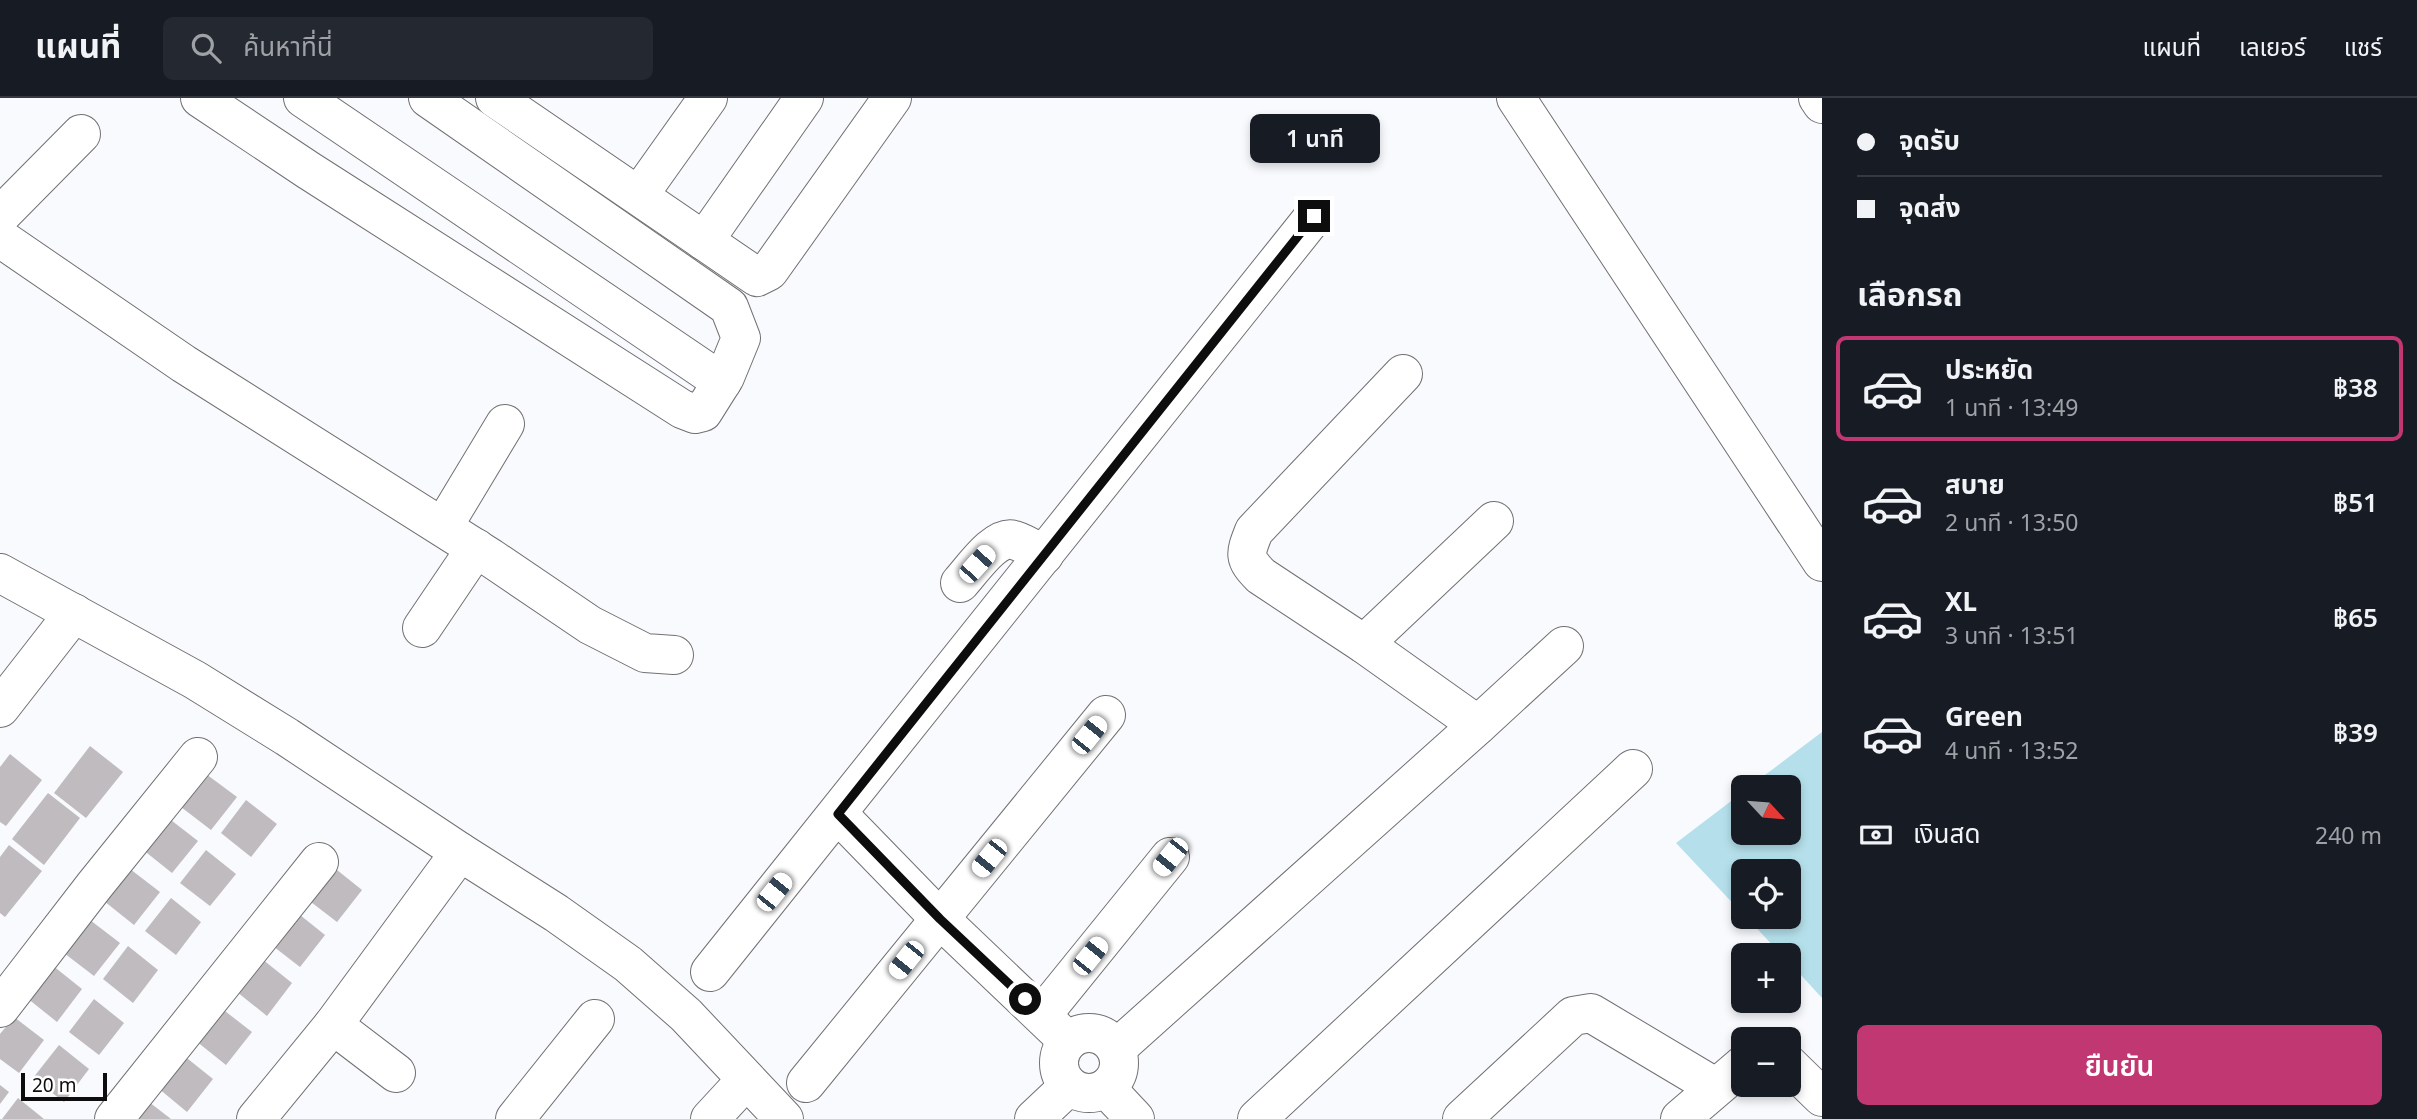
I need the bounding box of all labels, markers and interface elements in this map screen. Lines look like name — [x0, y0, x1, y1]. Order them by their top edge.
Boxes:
search box — [163, 17, 653, 80]
text: แผนที่ — [35, 23, 121, 68]
text: ค้นหาที่นี่ — [243, 28, 333, 64]
icon: search — [187, 29, 225, 67]
text: แผนที่ — [2143, 30, 2201, 63]
text: เลเยอร์ — [2239, 30, 2306, 63]
text: แชร์ — [2344, 30, 2382, 63]
callout: 1 นาที — [1249, 115, 1379, 164]
text: 1 นาที — [1286, 122, 1344, 154]
text: จุดรับ — [1899, 122, 1960, 158]
text: จุดส่ง — [1899, 189, 1961, 225]
route end — [1298, 200, 1330, 232]
text: เลือกรถ — [1857, 272, 1962, 315]
text: ประหยัด — [1945, 351, 2033, 387]
icon: car — [1861, 357, 1924, 420]
text: ฿38 — [2333, 369, 2378, 405]
text: 1 นาที · 13:49 — [1945, 391, 2079, 423]
text: สบาย — [1945, 466, 2005, 502]
icon: car — [1861, 472, 1924, 535]
text: ฿51 — [2333, 484, 2378, 520]
text: 2 นาที · 13:50 — [1945, 506, 2079, 538]
car — [956, 541, 999, 587]
text: XL — [1945, 583, 1977, 619]
icon: car — [1861, 587, 1924, 650]
text: ฿65 — [2333, 599, 2378, 635]
text: 3 นาที · 13:51 — [1945, 619, 2079, 651]
text: Green — [1945, 698, 2023, 734]
icon: car — [1861, 702, 1924, 765]
car — [1068, 712, 1111, 758]
text: ฿39 — [2333, 714, 2378, 750]
text: 4 นาที · 13:52 — [1945, 734, 2079, 766]
north arrow — [1731, 775, 1801, 845]
map controls — [1731, 775, 1801, 1097]
text: เงินสด — [1913, 815, 1980, 851]
icon: cash — [1857, 816, 1895, 854]
text: 240 m — [2315, 819, 2382, 851]
car — [1149, 834, 1192, 880]
car — [968, 835, 1011, 881]
button: locate — [1731, 859, 1801, 929]
car — [753, 869, 796, 915]
car — [1069, 933, 1112, 979]
car — [885, 937, 928, 983]
button: + — [1731, 943, 1801, 1013]
route start — [1009, 983, 1041, 1015]
button: ยืนยัน — [1857, 1025, 2382, 1105]
button: − — [1731, 1027, 1801, 1097]
scale bar — [21, 1070, 107, 1102]
text: 20 m — [32, 1072, 76, 1098]

